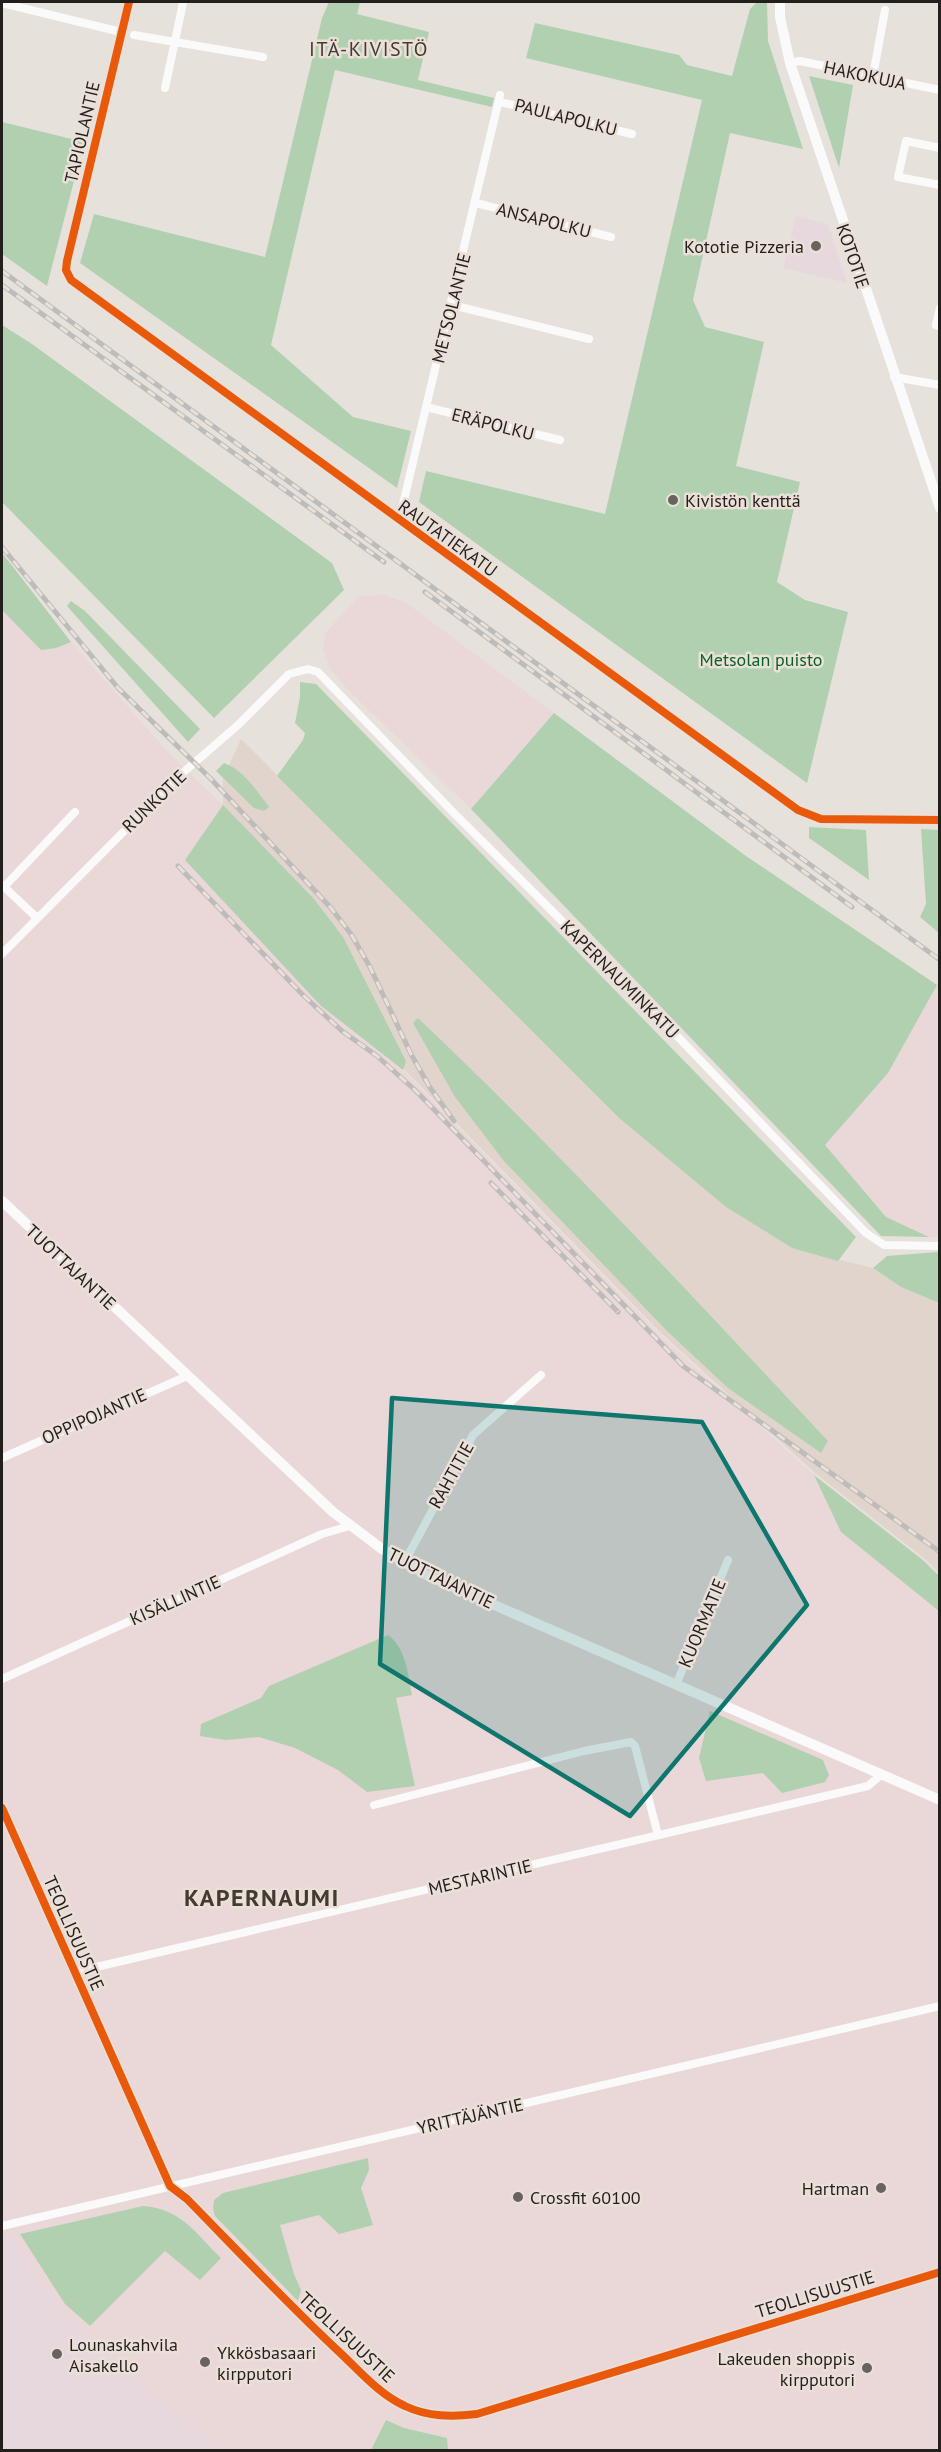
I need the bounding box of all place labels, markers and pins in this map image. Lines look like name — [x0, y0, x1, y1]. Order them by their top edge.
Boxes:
place label: Kototie Pizzeria — [684, 235, 804, 258]
marker: Kototie Pizzeria — [809, 239, 823, 253]
place label: Kivistön kenttä — [685, 489, 801, 512]
marker: Kivistön kenttä — [666, 493, 680, 507]
place label: Hartman — [802, 2177, 869, 2200]
marker: Hartman — [874, 2181, 888, 2195]
place label: Crossfit 60100 — [530, 2186, 641, 2209]
marker: Crossfit 60100 — [511, 2190, 525, 2204]
place label: Lounaskahvila Aisakello — [69, 2333, 178, 2377]
place label: Ykkösbasaari kirpputori — [217, 2341, 316, 2385]
marker: Lounaskahvila Aisakello — [50, 2347, 64, 2361]
place label: Lakeuden shoppis kirpputori — [717, 2347, 855, 2391]
marker: Ykkösbasaari kirpputori — [198, 2355, 212, 2369]
marker: Lakeuden shoppis kirpputori — [860, 2361, 874, 2375]

